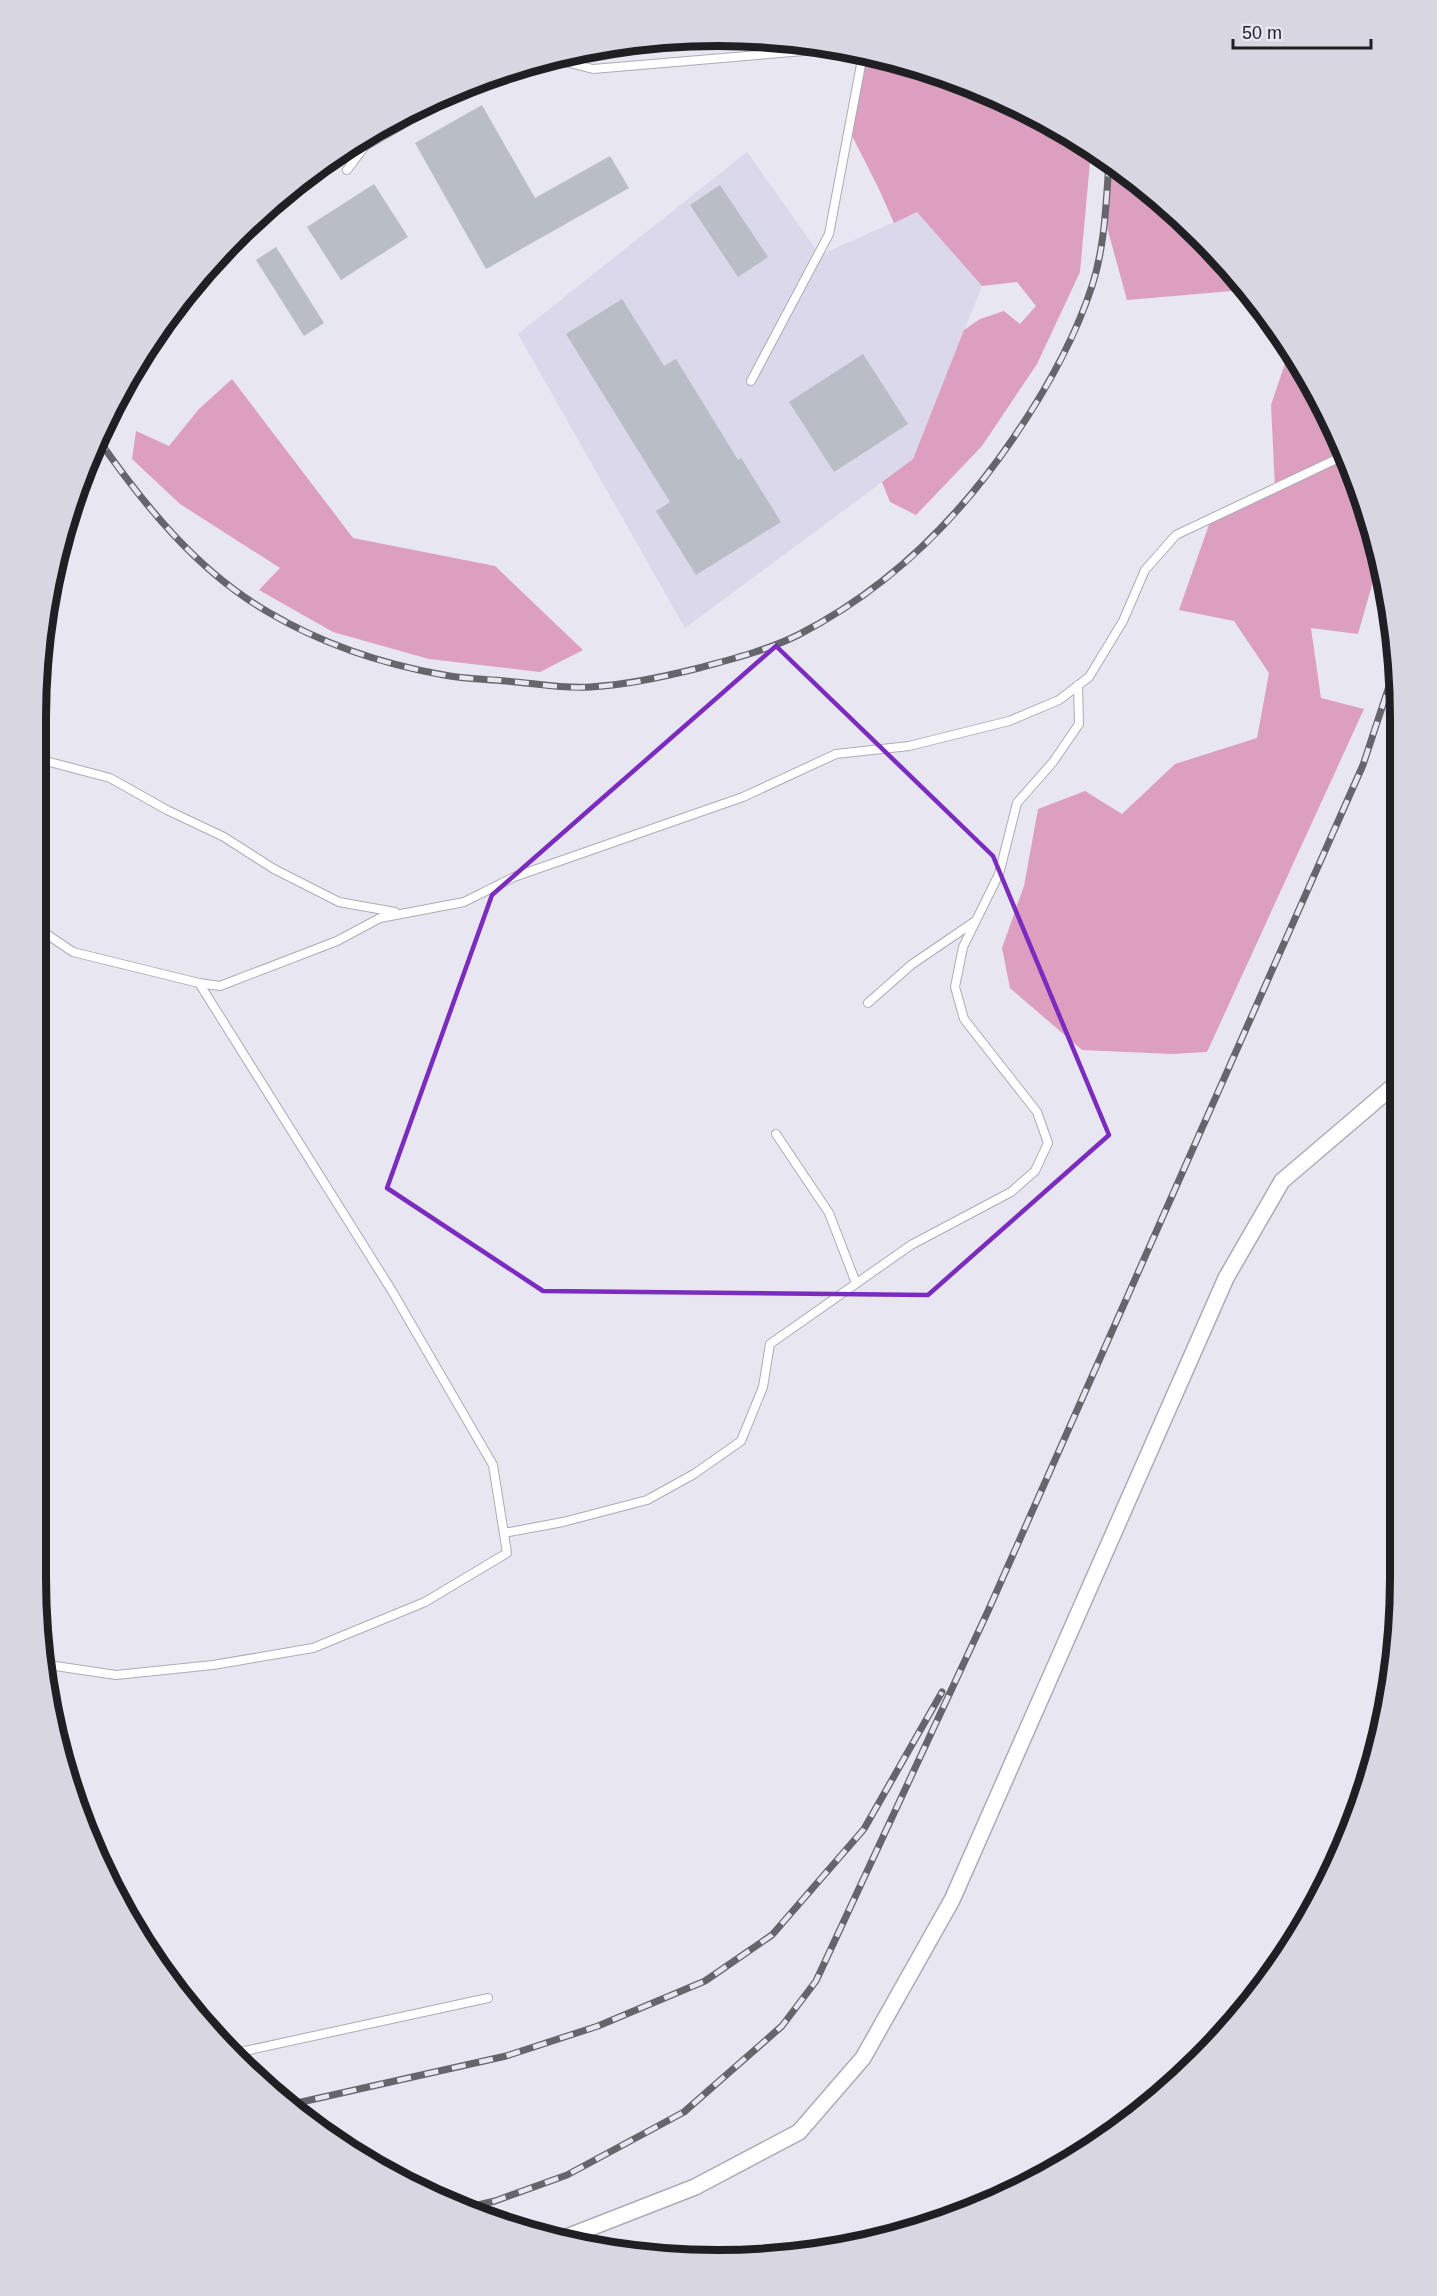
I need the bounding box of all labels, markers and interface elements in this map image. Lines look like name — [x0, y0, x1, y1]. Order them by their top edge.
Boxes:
scale bar — [1233, 12, 1371, 50]
text: 50 m — [1242, 23, 1282, 43]

